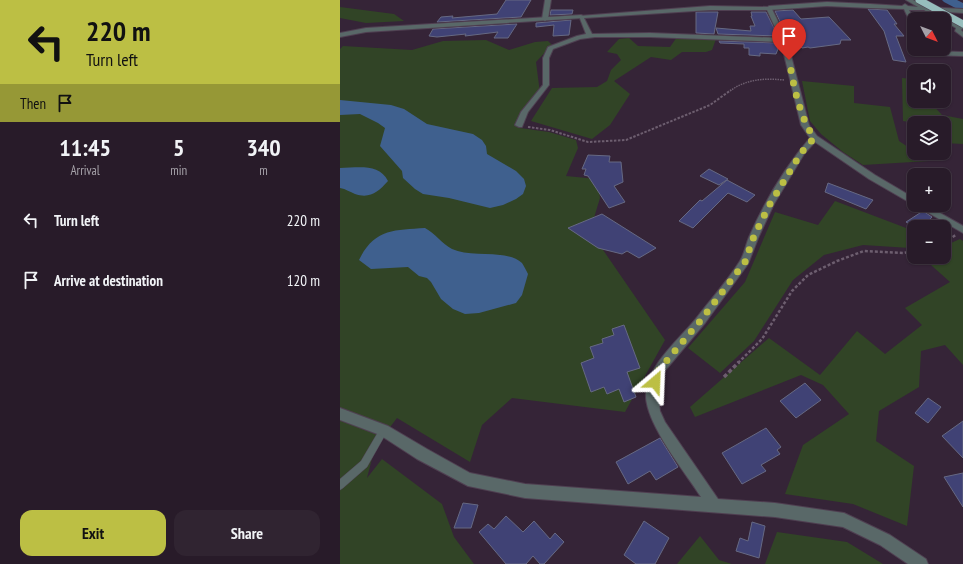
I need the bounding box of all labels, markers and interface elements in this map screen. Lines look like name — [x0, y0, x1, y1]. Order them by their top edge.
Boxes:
text: 220 m — [86, 12, 150, 49]
north arrow — [907, 12, 951, 56]
map controls — [907, 12, 951, 264]
icon: left — [20, 16, 72, 68]
pin — [772, 19, 806, 60]
icon: arrive — [778, 25, 800, 47]
text: Turn left — [86, 48, 138, 71]
button: sound — [907, 64, 951, 108]
icon: arrive — [54, 92, 76, 114]
text: Then — [20, 94, 46, 113]
button: layers — [907, 116, 951, 160]
text: 11:45 — [59, 132, 111, 163]
text: 5 — [173, 132, 184, 163]
text: 340 — [246, 132, 281, 163]
text: Arrival — [70, 162, 100, 179]
text: min — [170, 162, 187, 179]
text: m — [259, 162, 268, 179]
button: + — [907, 168, 951, 212]
icon: left — [20, 209, 42, 231]
text: Turn left — [54, 211, 99, 230]
text: 220 m — [287, 211, 320, 230]
button: − — [907, 220, 951, 264]
icon: arrive — [20, 269, 42, 291]
text: Arrive at destination — [54, 271, 163, 290]
text: 120 m — [287, 271, 320, 290]
position arrow — [634, 361, 676, 403]
button: Exit — [20, 510, 166, 556]
button: Share — [174, 510, 320, 556]

